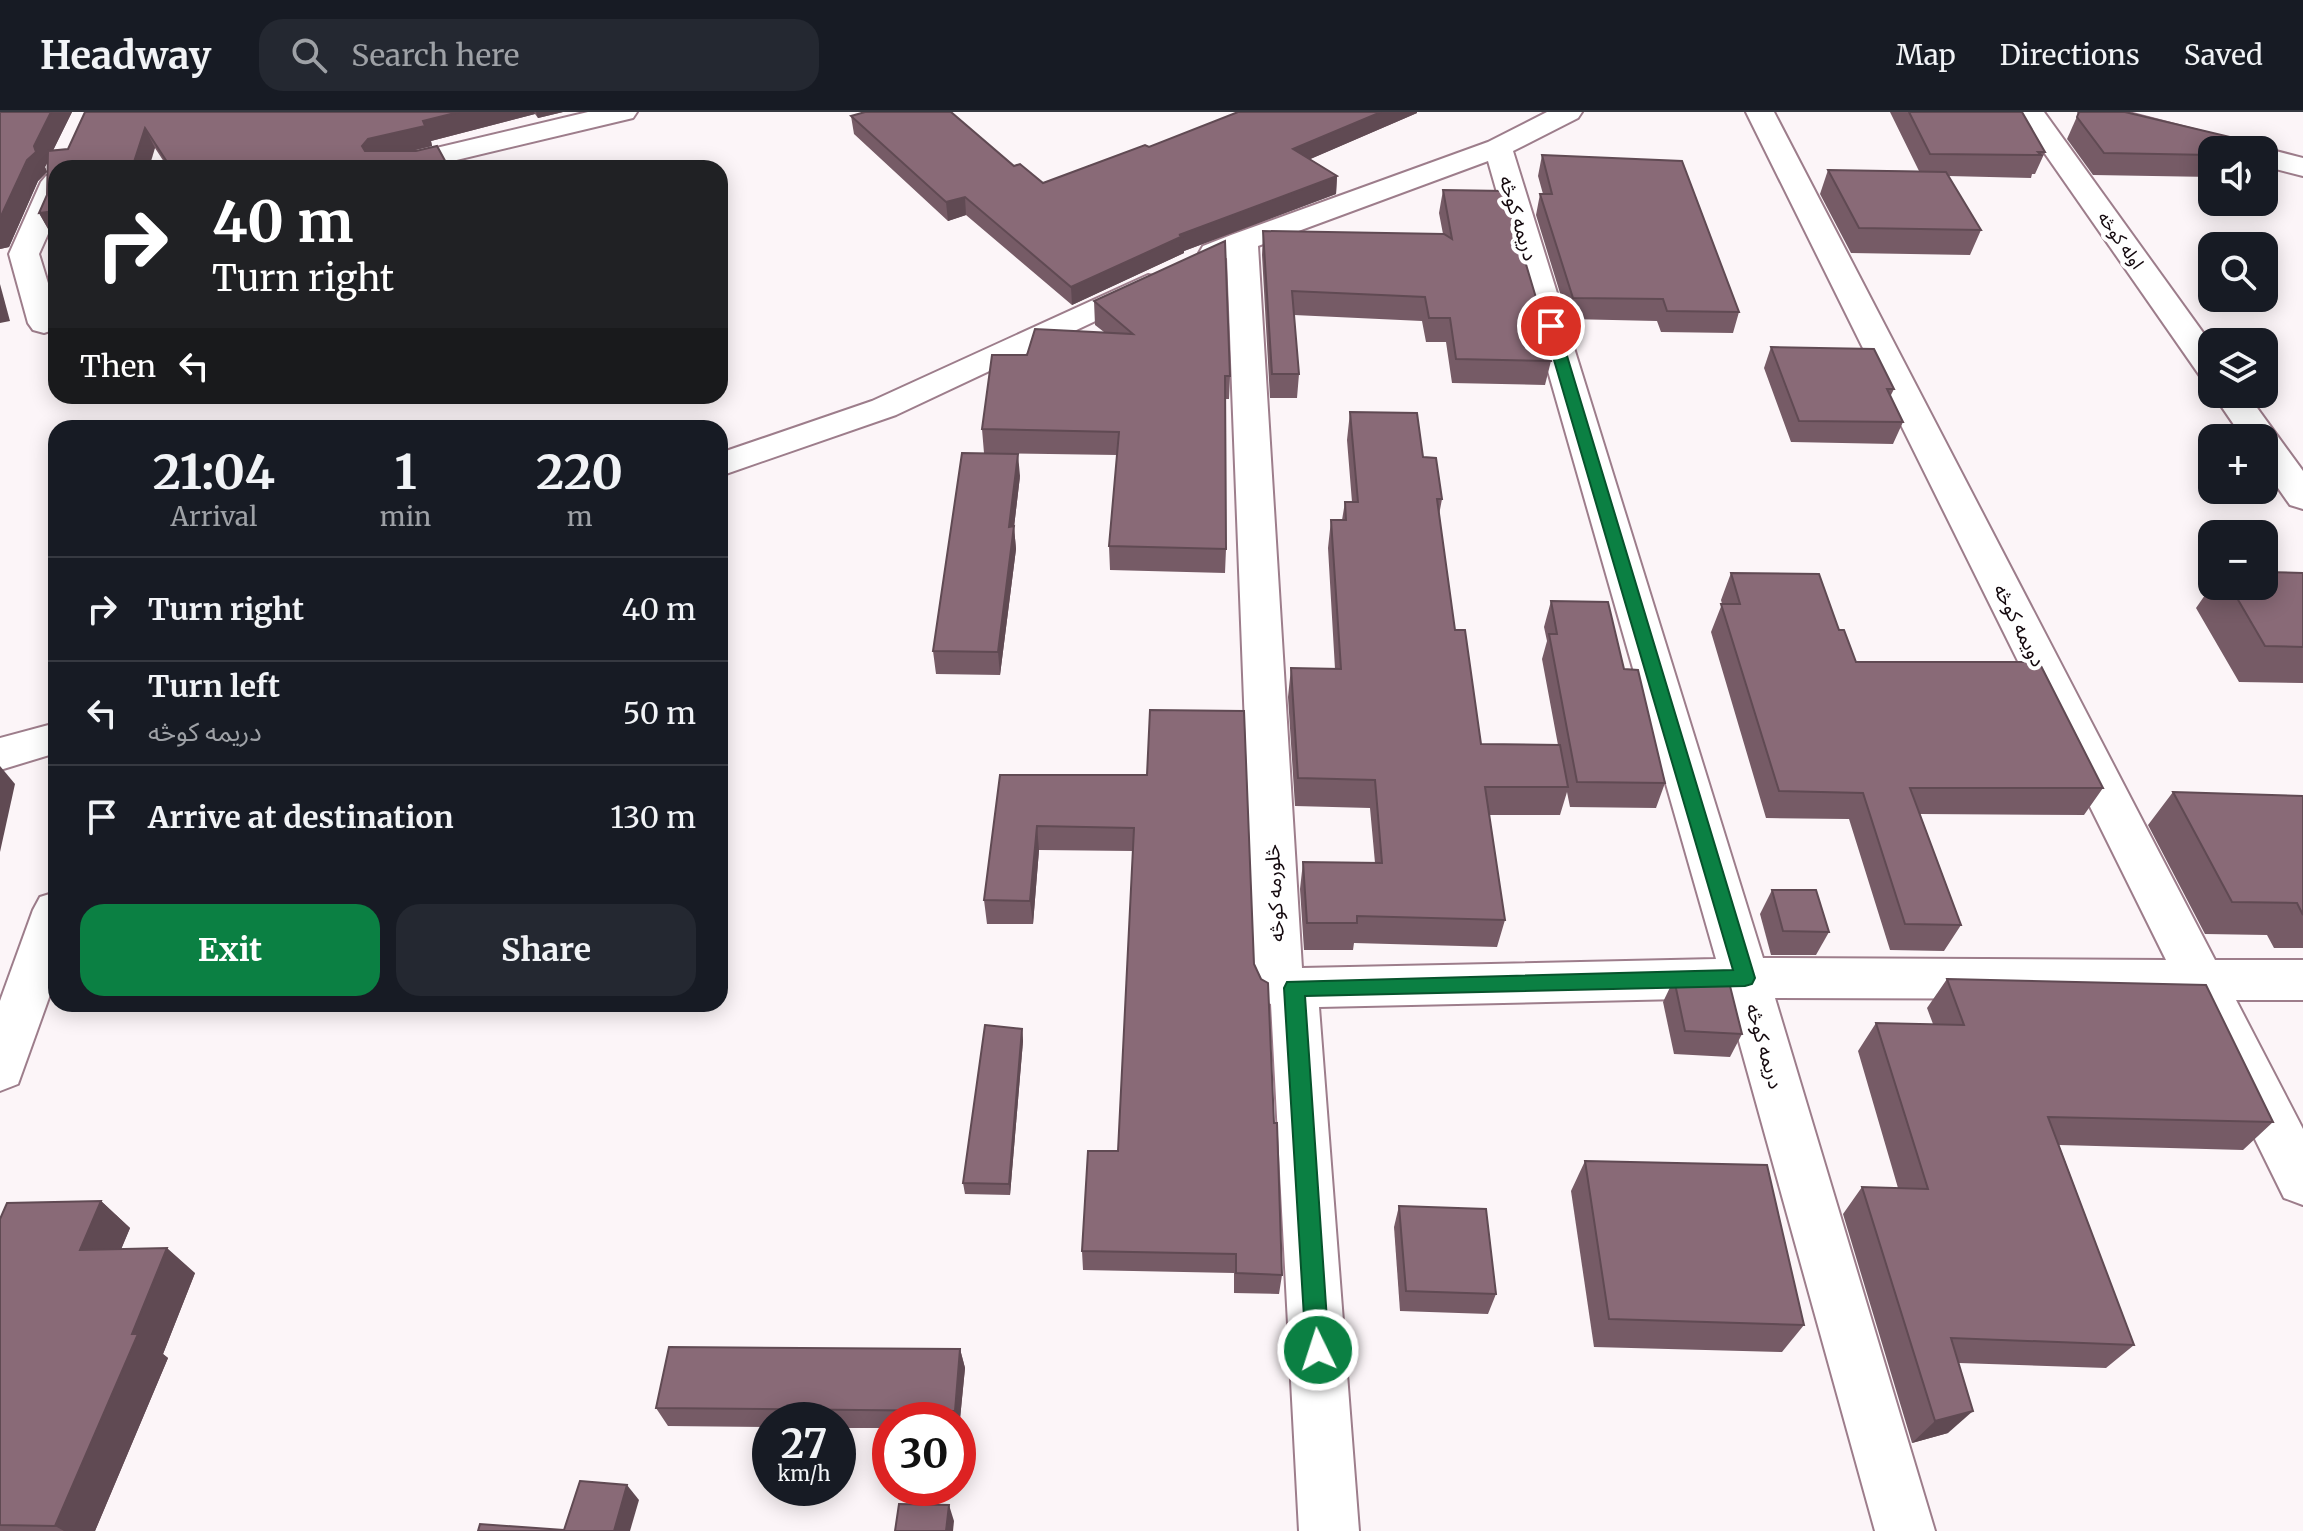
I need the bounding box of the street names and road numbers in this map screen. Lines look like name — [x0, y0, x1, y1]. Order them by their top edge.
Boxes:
street label: دریمه کوڅه — [1494, 173, 1544, 263]
street label: اوله کوڅه — [2093, 207, 2149, 273]
street label: دویمه کوڅه — [1989, 579, 2051, 671]
street label: څلورمه کوڅه — [1259, 843, 1289, 943]
street label: دریمه کوڅه — [1741, 1001, 1789, 1091]

